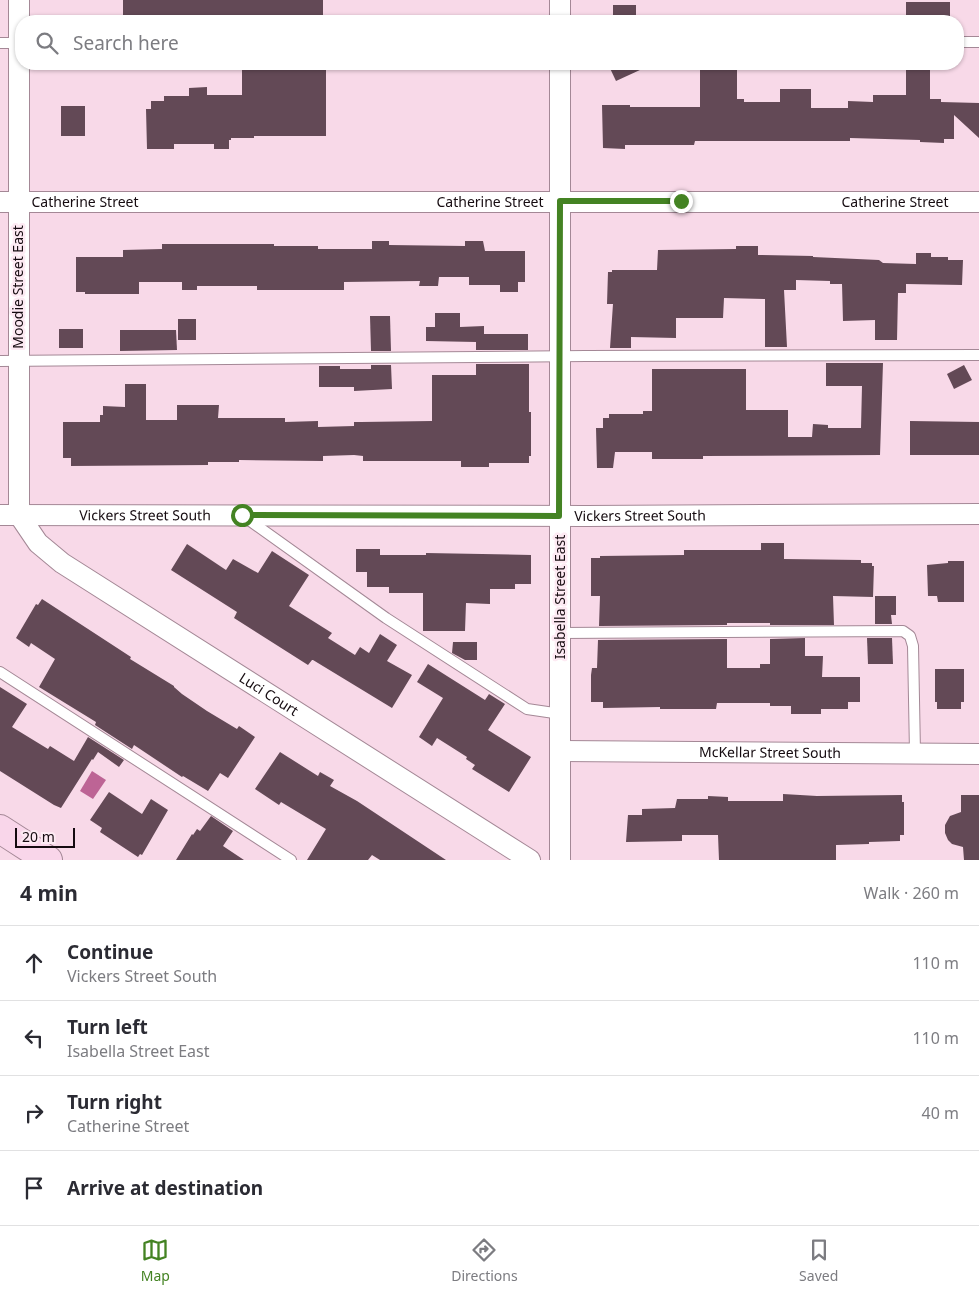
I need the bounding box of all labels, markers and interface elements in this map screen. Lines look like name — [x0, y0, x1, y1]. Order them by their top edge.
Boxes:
search box — [15, 15, 964, 70]
icon: search — [33, 29, 61, 57]
text: Search here — [73, 30, 179, 56]
route end — [670, 190, 693, 213]
street label: Catherine Street — [31, 192, 139, 211]
street label: Catherine Street — [436, 192, 544, 211]
street label: Catherine Street — [841, 192, 949, 211]
street label: Moodie Street East — [8, 225, 27, 349]
route start — [231, 504, 254, 527]
street label: Vickers Street South — [79, 505, 211, 524]
street label: Vickers Street South — [574, 505, 706, 525]
street label: Isabella Street East — [550, 535, 569, 659]
street label: Luci Court — [236, 668, 302, 720]
street label: McKellar Street South — [699, 742, 841, 762]
scale bar — [15, 825, 75, 848]
text: 20 m — [22, 827, 55, 846]
text: 4 min — [20, 879, 78, 907]
text: Walk · 260 m — [864, 882, 959, 904]
text: Continue — [67, 939, 153, 965]
icon: ahead — [20, 949, 48, 977]
text: 110 m — [912, 952, 959, 974]
text: Vickers Street South — [67, 965, 217, 987]
text: Turn left — [67, 1014, 148, 1040]
icon: left — [20, 1024, 48, 1052]
text: 110 m — [912, 1027, 959, 1049]
text: Isabella Street East — [67, 1040, 209, 1062]
text: Turn right — [67, 1089, 162, 1115]
icon: right — [20, 1099, 48, 1127]
text: 40 m — [922, 1102, 959, 1124]
text: Catherine Street — [67, 1115, 189, 1137]
icon: arrive — [20, 1174, 48, 1202]
text: Arrive at destination — [67, 1175, 263, 1201]
tab: Map — [141, 1236, 170, 1285]
tab: Directions — [451, 1236, 518, 1285]
tab: Saved — [799, 1236, 838, 1285]

